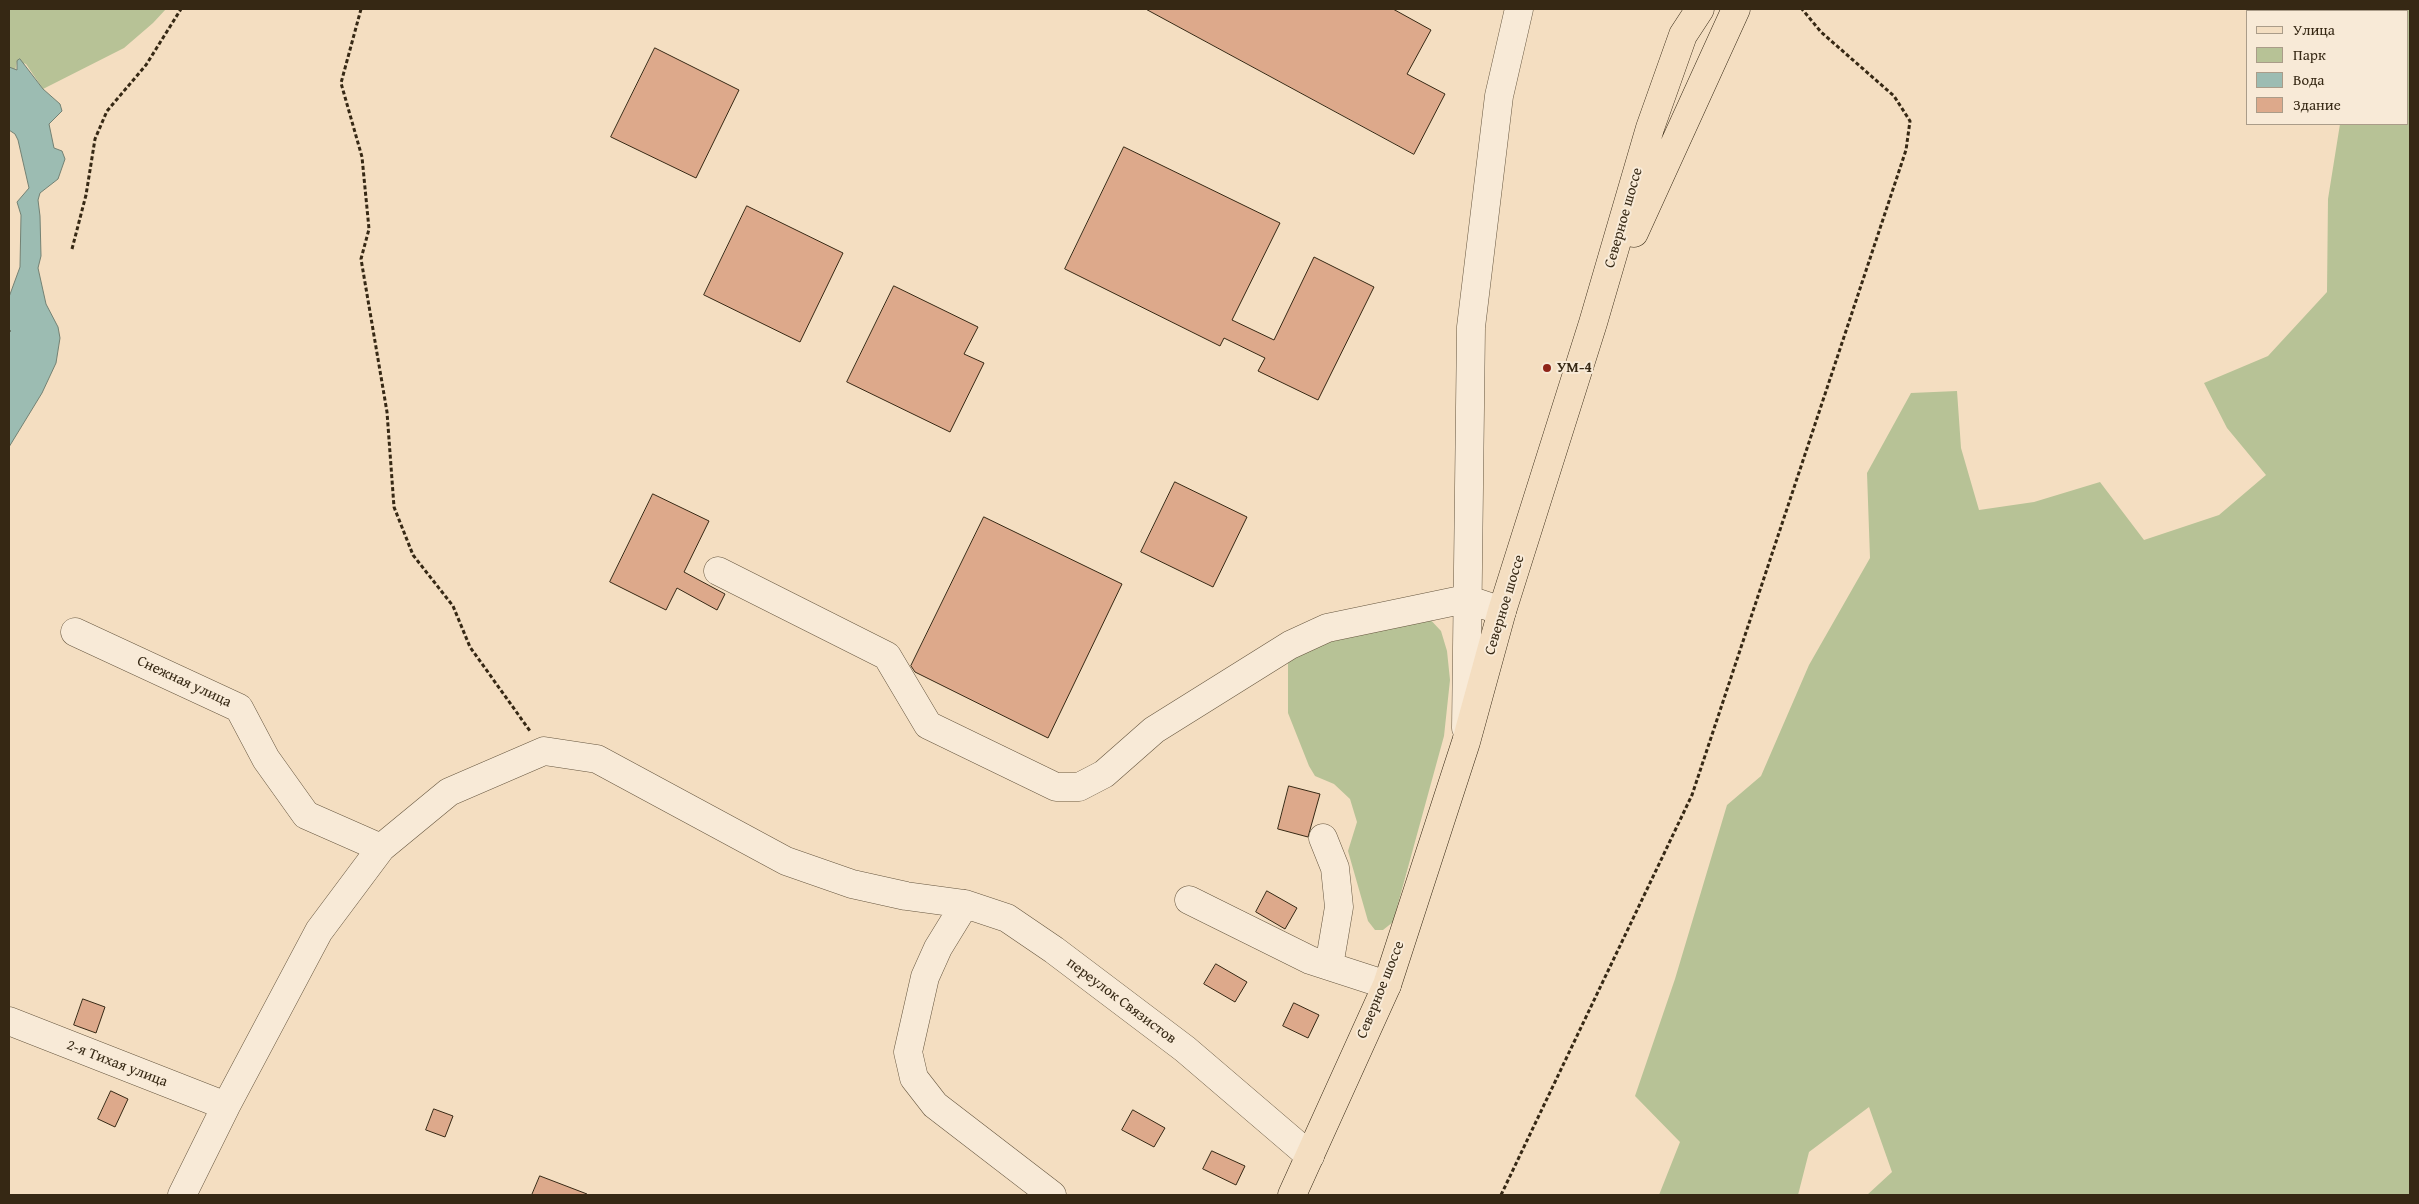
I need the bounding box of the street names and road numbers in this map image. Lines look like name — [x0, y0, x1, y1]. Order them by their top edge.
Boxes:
street label: Северное шоссе — [1601, 166, 1647, 270]
street label: Северное шоссе — [1481, 553, 1529, 657]
street label: Снежная улица — [134, 652, 234, 712]
street label: Северное шоссе — [1353, 939, 1409, 1041]
street label: переулок Связистов — [1063, 954, 1179, 1048]
street label: 2-я Тихая улица — [64, 1036, 170, 1092]

